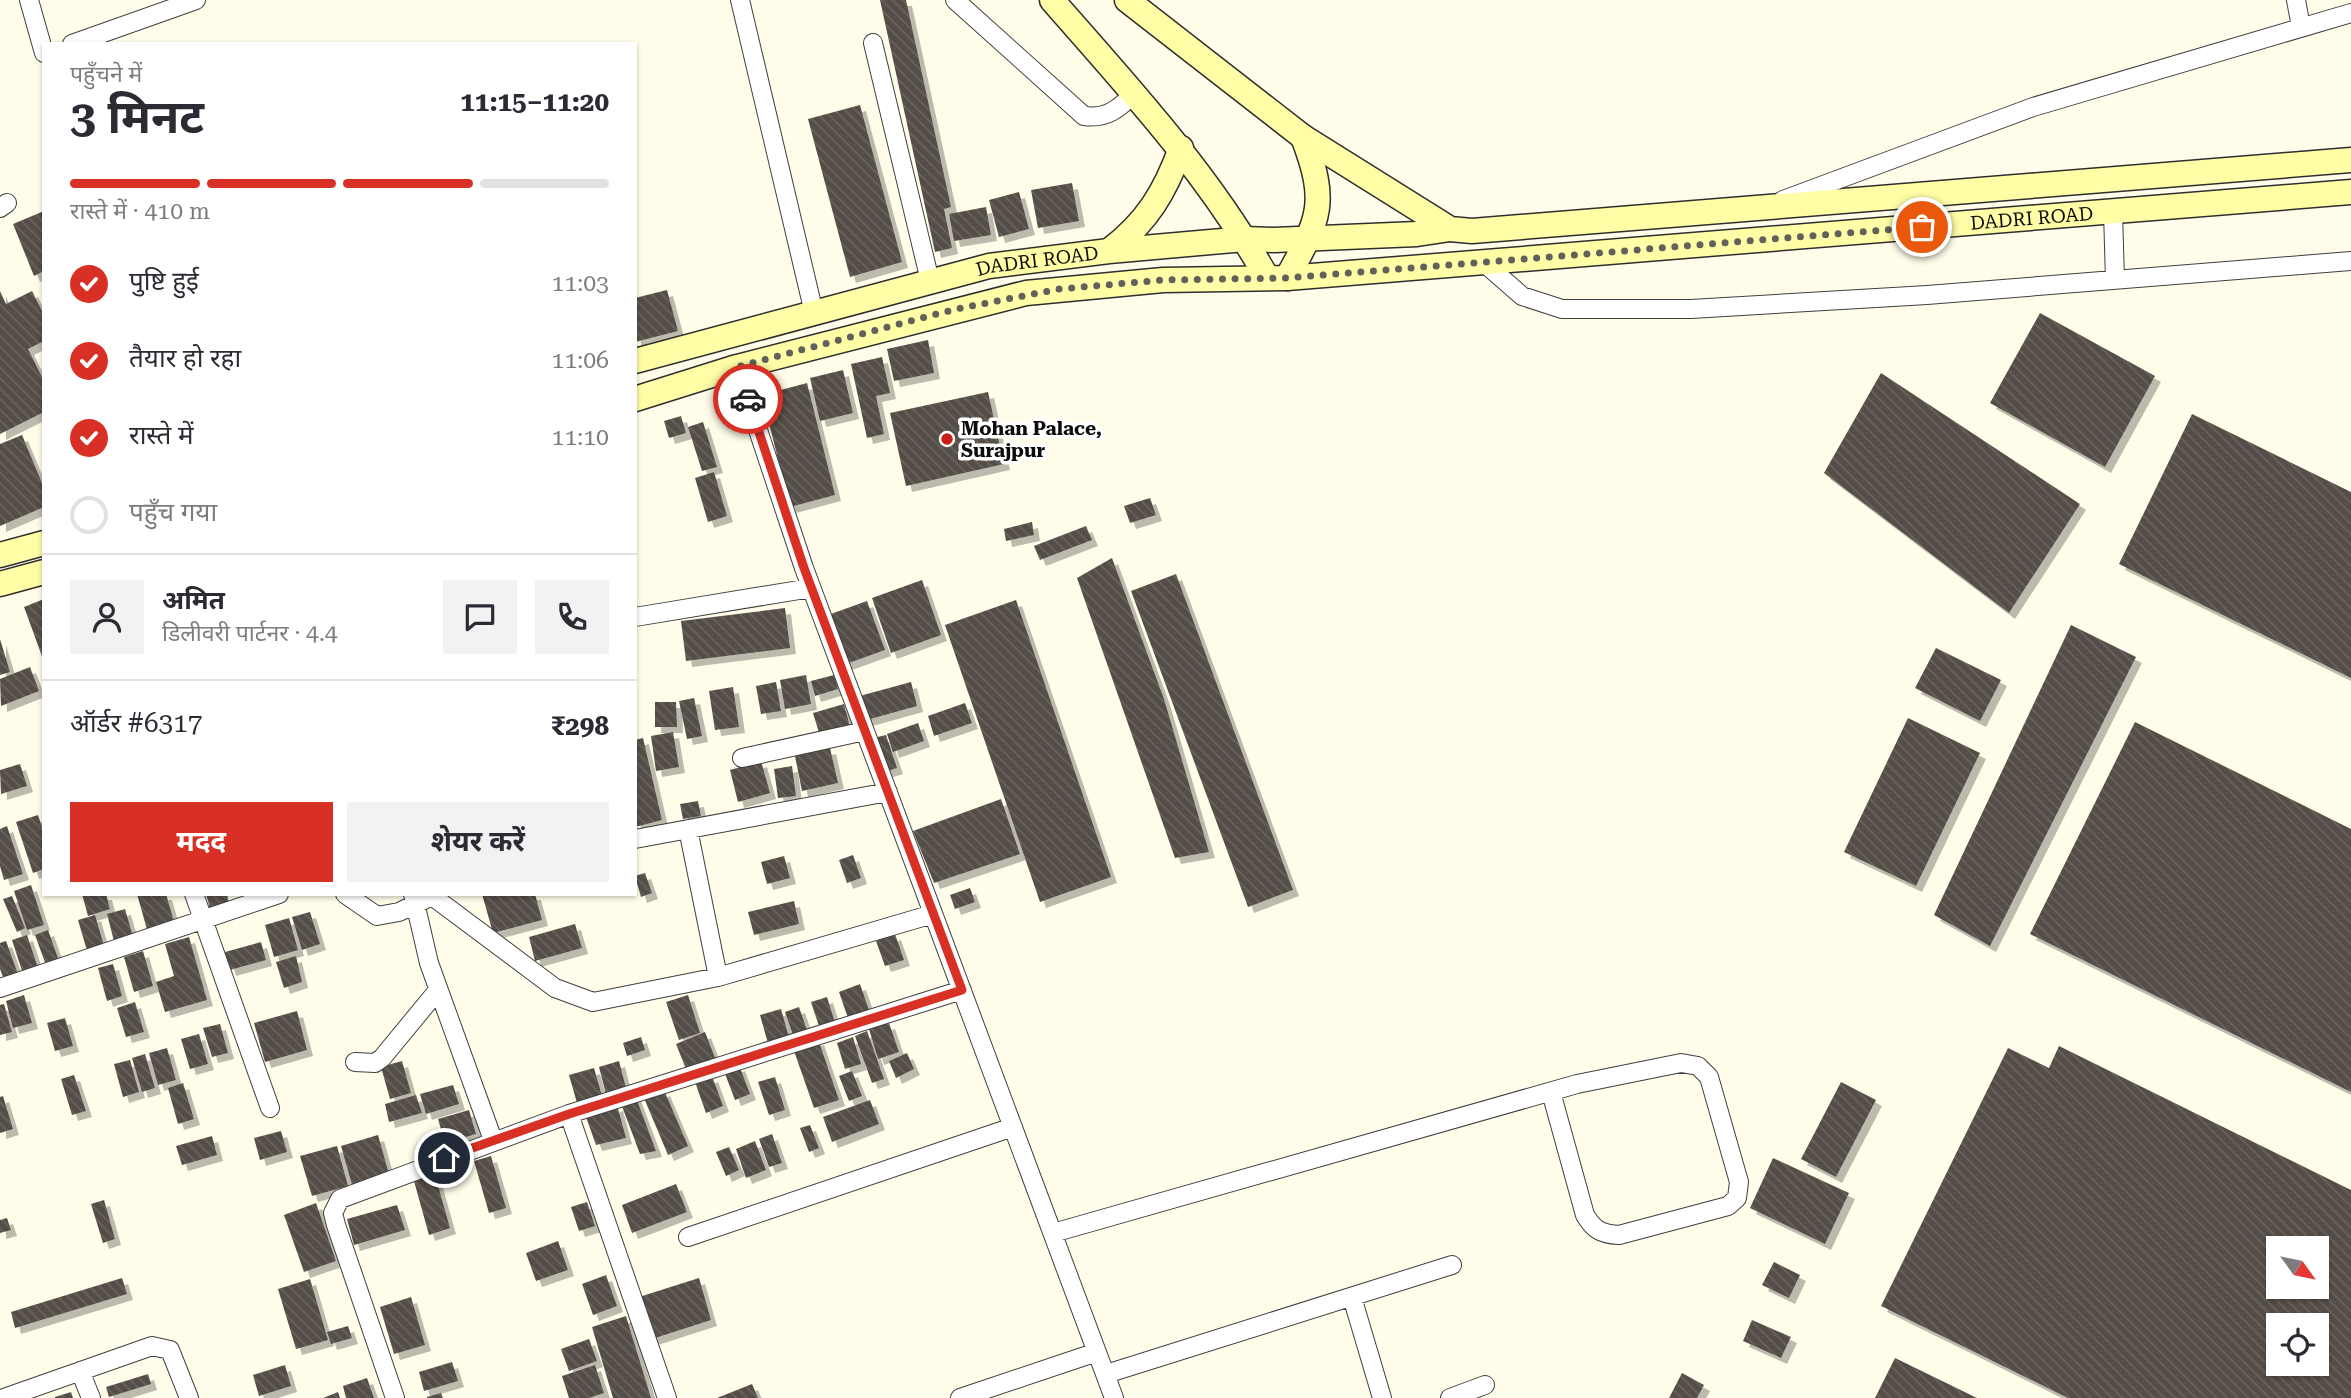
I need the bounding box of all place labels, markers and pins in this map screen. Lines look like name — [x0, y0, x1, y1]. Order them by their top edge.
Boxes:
pin — [1892, 197, 1952, 257]
place label: Mohan Palace, Surajpur — [961, 417, 1102, 462]
marker: Mohan Palace, Surajpur — [939, 431, 955, 447]
pin — [414, 1128, 474, 1188]

